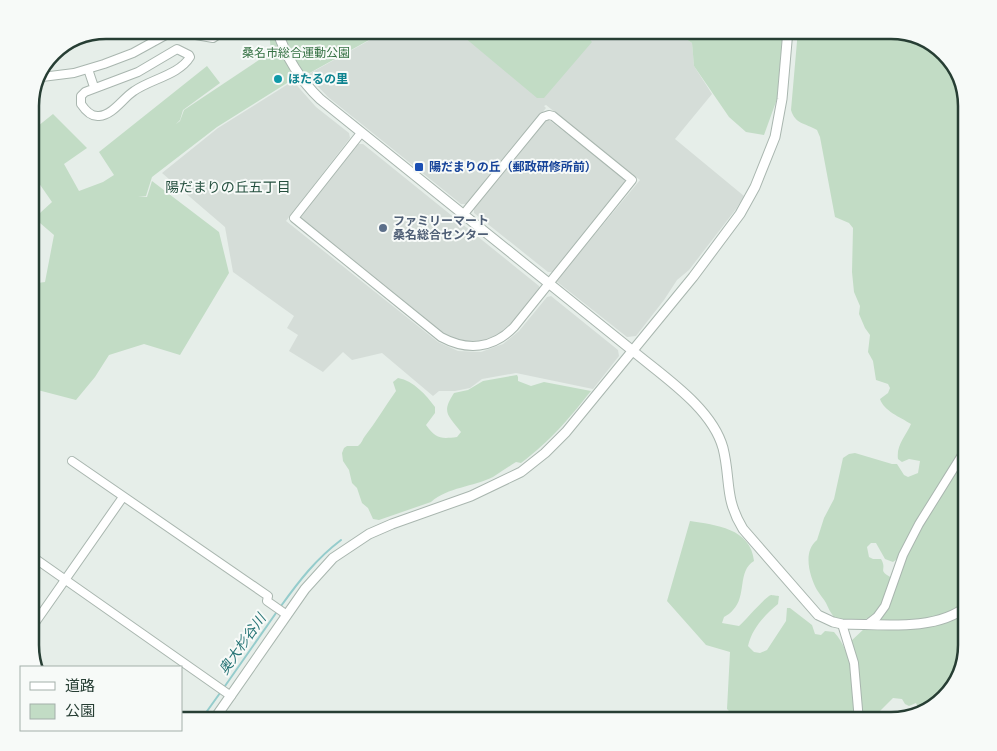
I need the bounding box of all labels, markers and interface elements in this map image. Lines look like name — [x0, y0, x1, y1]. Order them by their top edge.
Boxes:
park label: 桑名市総合運動公園 — [242, 45, 350, 60]
place label: ほたるの里 — [288, 71, 348, 86]
marker: ほたるの里 — [272, 73, 284, 85]
place label: 陽だまりの丘（郵政研修所前） — [429, 159, 597, 174]
marker: 陽だまりの丘（郵政研修所前） — [413, 161, 425, 173]
district label: 陽だまりの丘五丁目 — [165, 178, 291, 196]
place label: ファミリーマート 桑名総合センター — [393, 213, 489, 242]
marker: ファミリーマート 桑名総合センター — [377, 222, 389, 234]
water label: 奥大杉谷川 — [215, 609, 271, 678]
legend — [20, 666, 182, 731]
text: 道路 — [65, 676, 95, 695]
text: 公園 — [65, 701, 95, 720]

